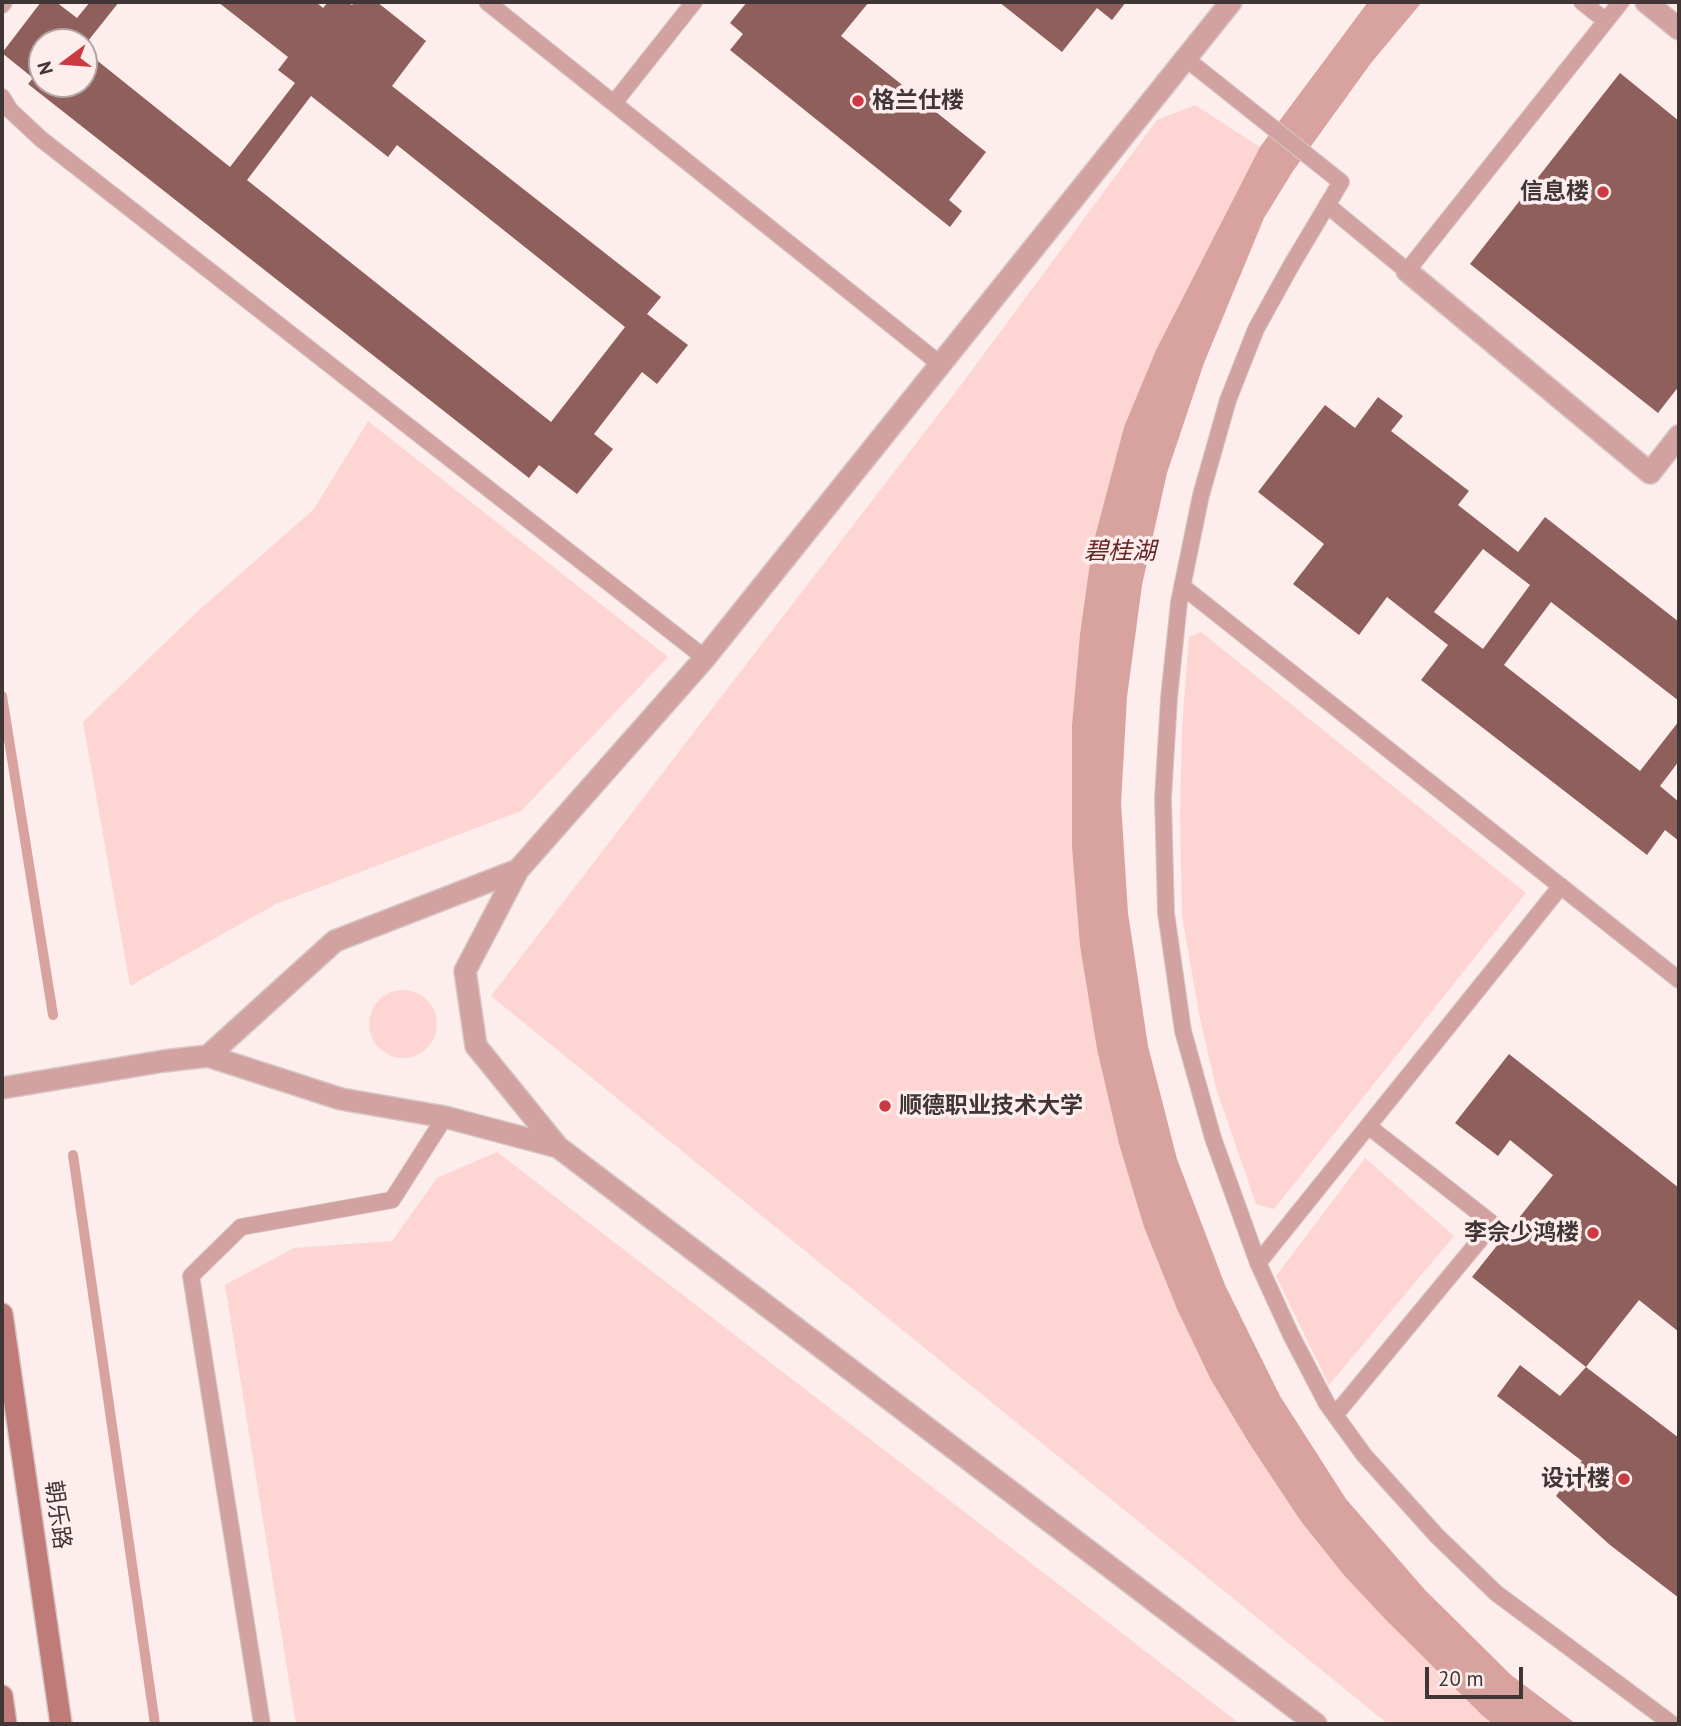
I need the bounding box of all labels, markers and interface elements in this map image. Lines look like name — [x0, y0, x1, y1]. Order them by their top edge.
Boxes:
north arrow — [28, 28, 98, 98]
text: N — [31, 59, 58, 78]
place label: 格兰仕楼 — [872, 87, 964, 115]
marker: 格兰仕楼 — [850, 93, 866, 109]
place label: 信息楼 — [1520, 178, 1589, 206]
marker: 信息楼 — [1595, 184, 1611, 200]
water label: 碧桂湖 — [1084, 538, 1156, 566]
place label: 顺德职业技术大学 — [899, 1092, 1083, 1120]
marker: 顺德职业技术大学 — [877, 1098, 893, 1114]
place label: 李佘少鸿楼 — [1464, 1219, 1579, 1247]
marker: 李佘少鸿楼 — [1585, 1225, 1601, 1241]
place label: 设计楼 — [1541, 1465, 1610, 1493]
marker: 设计楼 — [1616, 1471, 1632, 1487]
street label: 朝乐路 — [39, 1479, 75, 1551]
scale bar — [1429, 1652, 1527, 1696]
text: 20 m — [1438, 1665, 1484, 1692]

